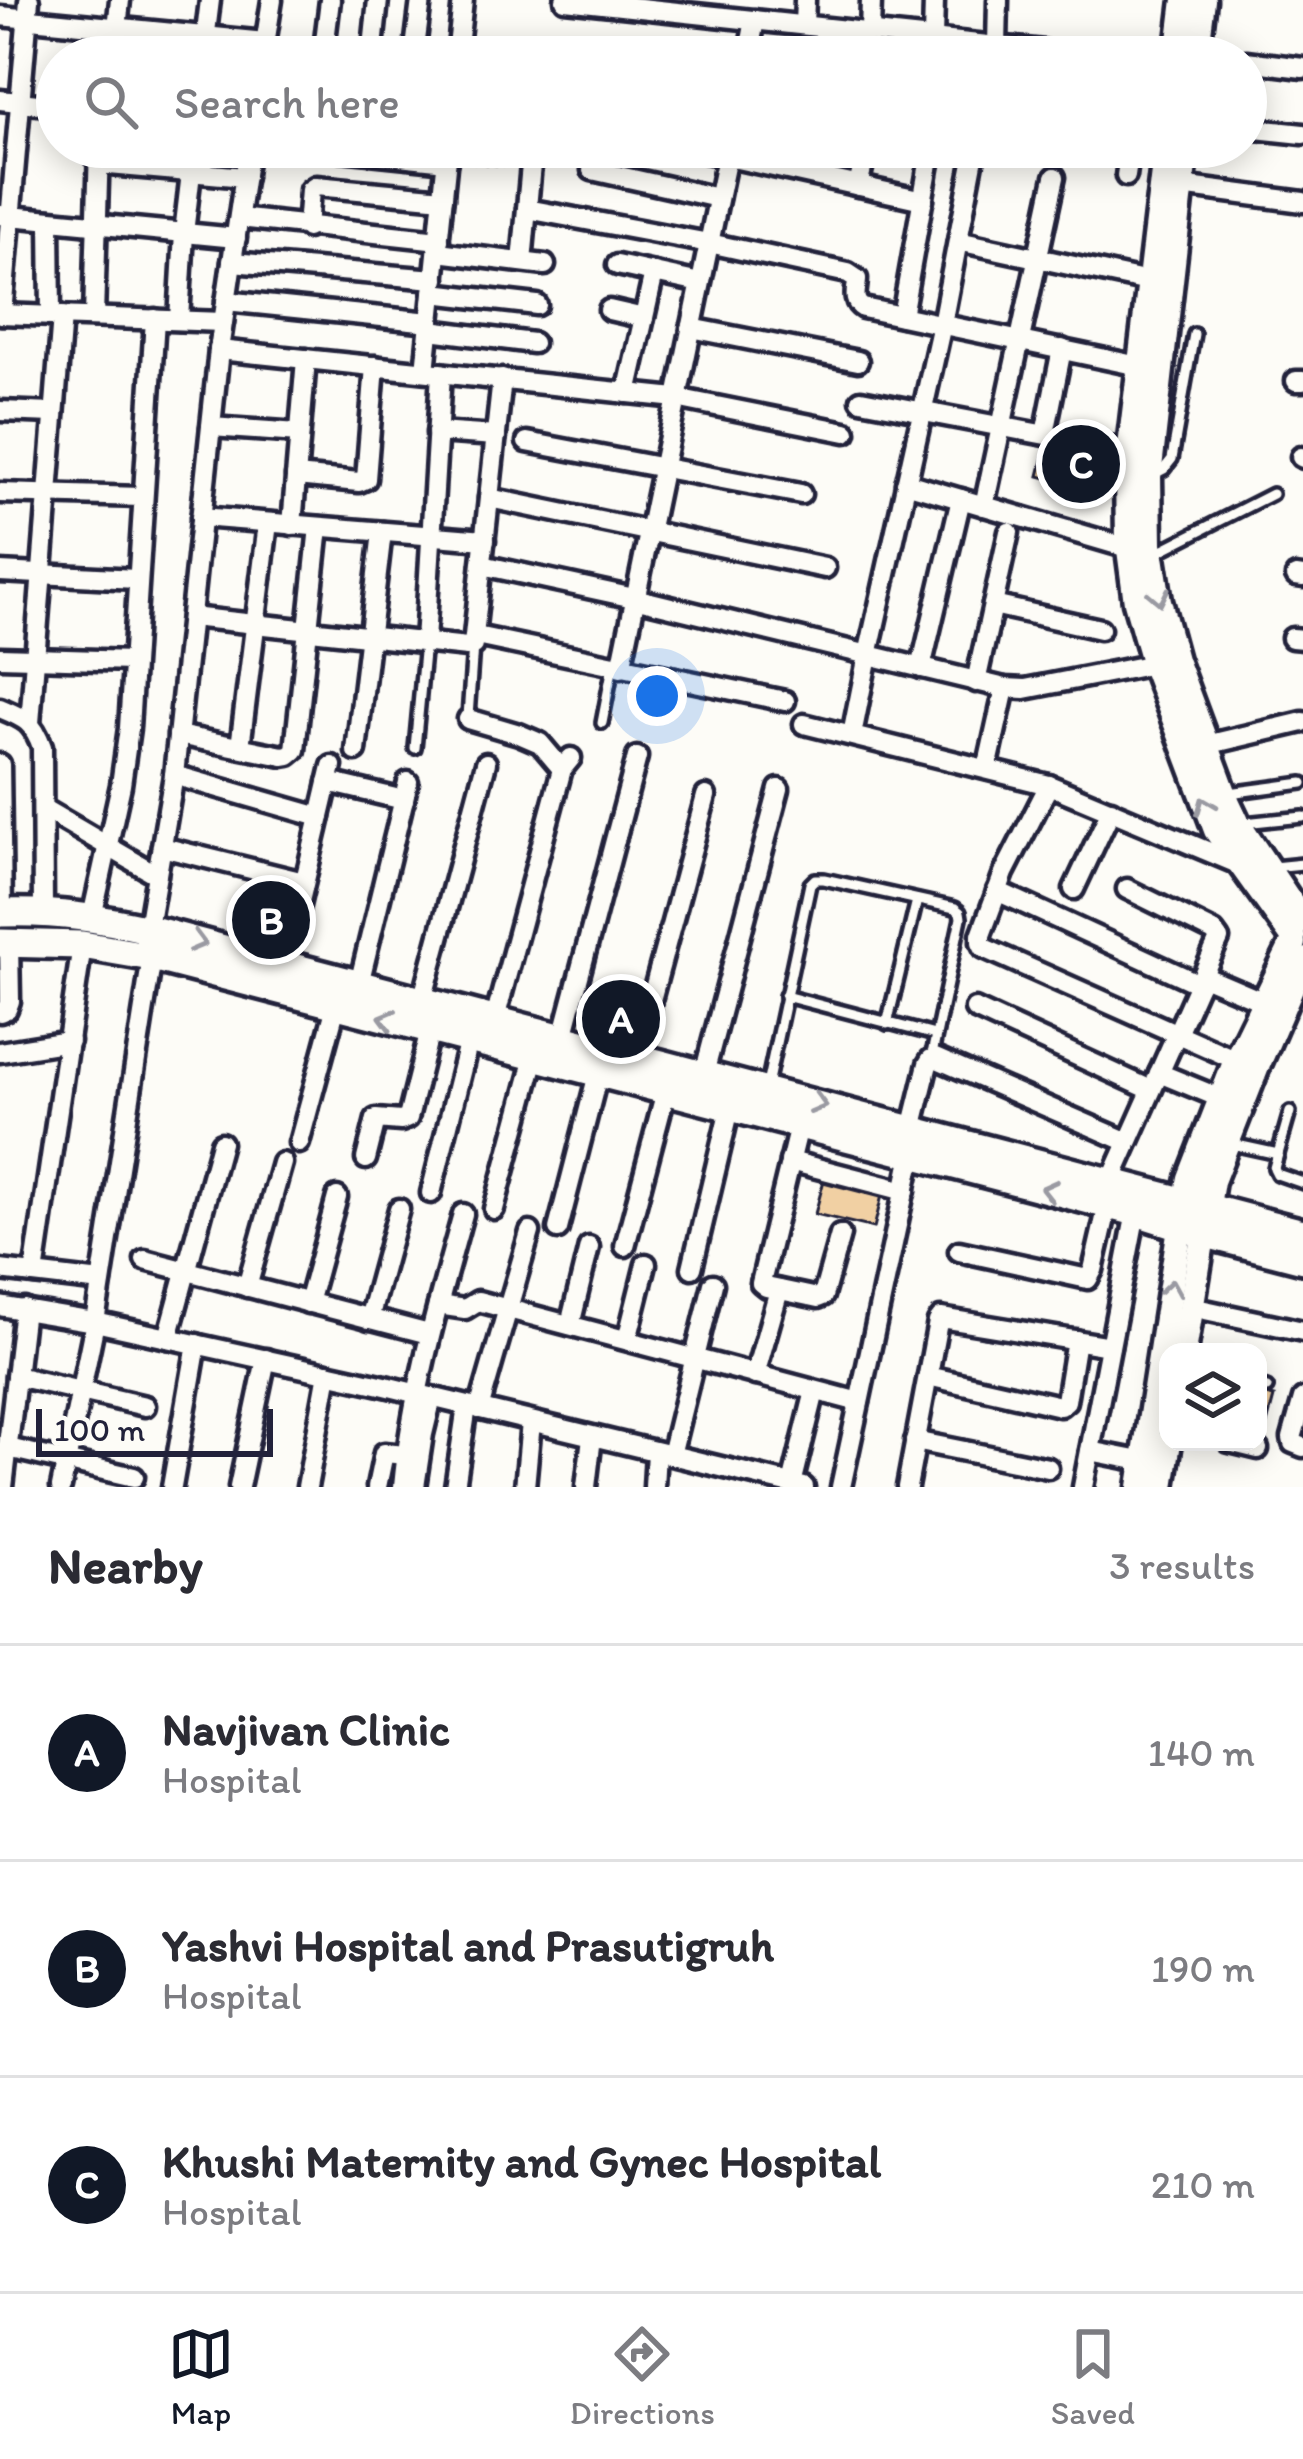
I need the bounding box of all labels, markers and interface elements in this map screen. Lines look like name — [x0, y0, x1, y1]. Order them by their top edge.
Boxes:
search box — [36, 36, 1267, 168]
icon: search — [78, 69, 144, 135]
text: Search here — [174, 75, 400, 129]
pin: C — [1042, 419, 1120, 509]
one-way arrow — [1145, 587, 1171, 607]
your location — [627, 666, 687, 726]
one-way arrow — [1195, 796, 1219, 817]
pin: B — [232, 875, 310, 965]
one-way arrow — [187, 928, 207, 953]
pin: A — [582, 974, 660, 1064]
one-way arrow — [377, 1008, 397, 1033]
one-way arrow — [808, 1090, 828, 1115]
one-way arrow — [1039, 1179, 1060, 1204]
one-way arrow — [1157, 1279, 1182, 1299]
map controls — [1159, 1343, 1267, 1451]
button: layers — [1159, 1343, 1267, 1451]
scale bar — [36, 1403, 273, 1456]
text: 100 m — [54, 1410, 145, 1449]
text: Nearby — [48, 1535, 203, 1596]
text: 3 results — [1109, 1542, 1255, 1589]
text: Navjivan Clinic — [162, 1702, 450, 1756]
text: A — [75, 1729, 99, 1776]
text: 140 m — [1148, 1729, 1255, 1776]
text: Hospital — [162, 1756, 301, 1803]
text: Yashvi Hospital and Prasutigruh — [162, 1918, 774, 1972]
text: B — [74, 1945, 100, 1992]
text: 190 m — [1151, 1945, 1255, 1992]
text: Hospital — [162, 1972, 301, 2019]
text: Khushi Maternity and Gynec Hospital — [162, 2134, 881, 2188]
text: C — [74, 2161, 100, 2208]
text: 210 m — [1151, 2161, 1255, 2208]
text: Hospital — [162, 2188, 301, 2235]
tab: Map — [168, 2321, 234, 2432]
tab: Directions — [570, 2321, 715, 2432]
tab: Saved — [1051, 2321, 1135, 2432]

